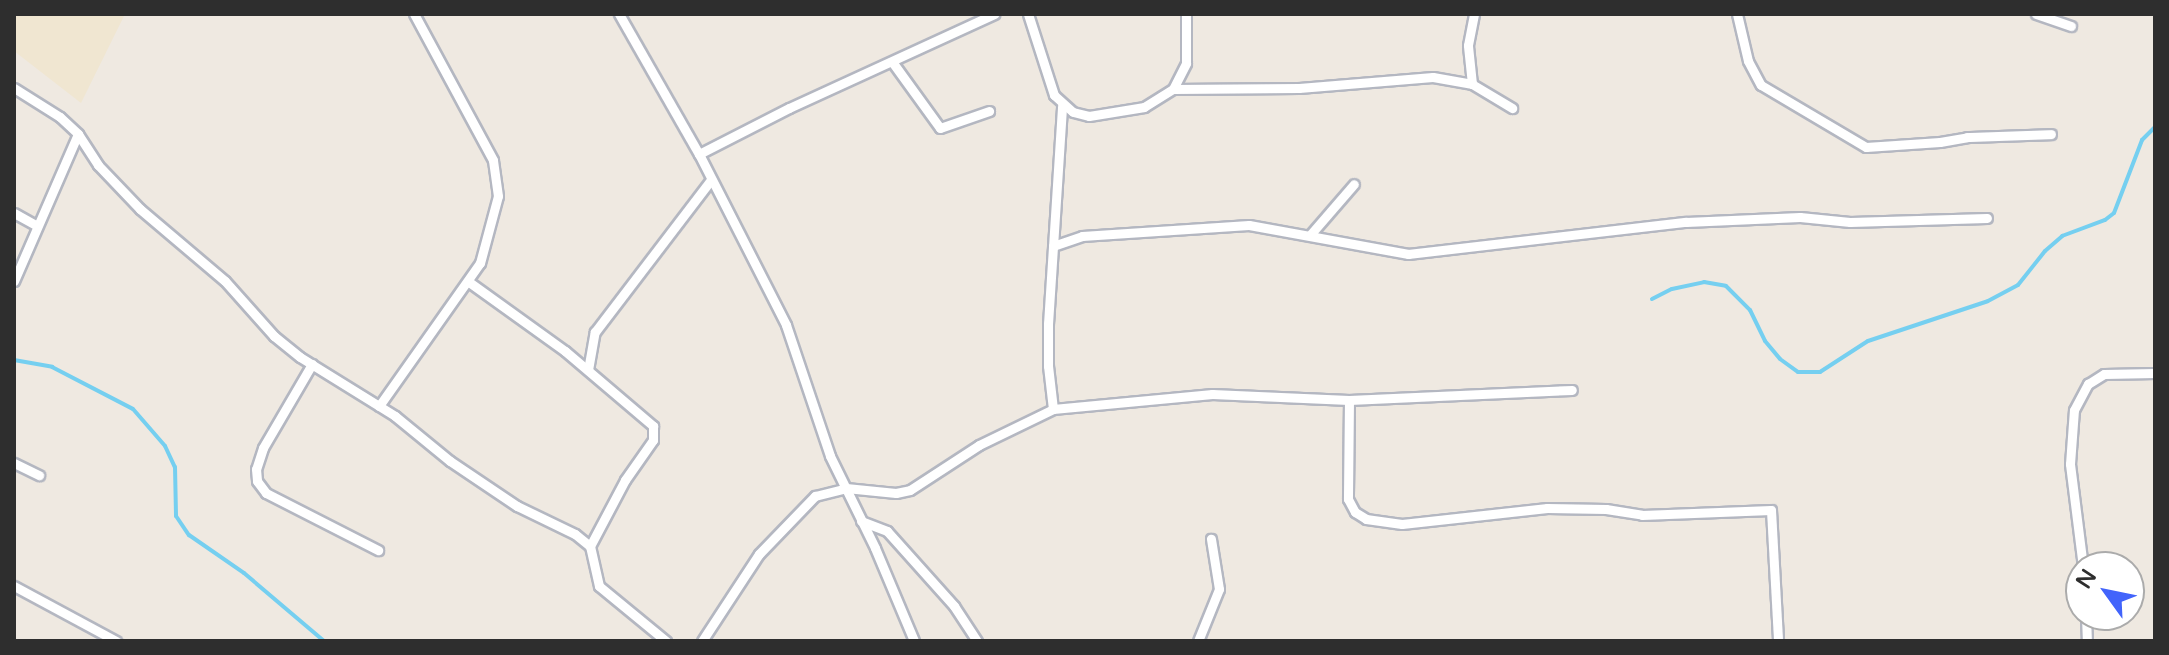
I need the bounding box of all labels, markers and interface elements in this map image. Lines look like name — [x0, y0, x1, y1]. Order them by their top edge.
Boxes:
north arrow — [2065, 551, 2145, 631]
text: N — [2071, 565, 2102, 594]

